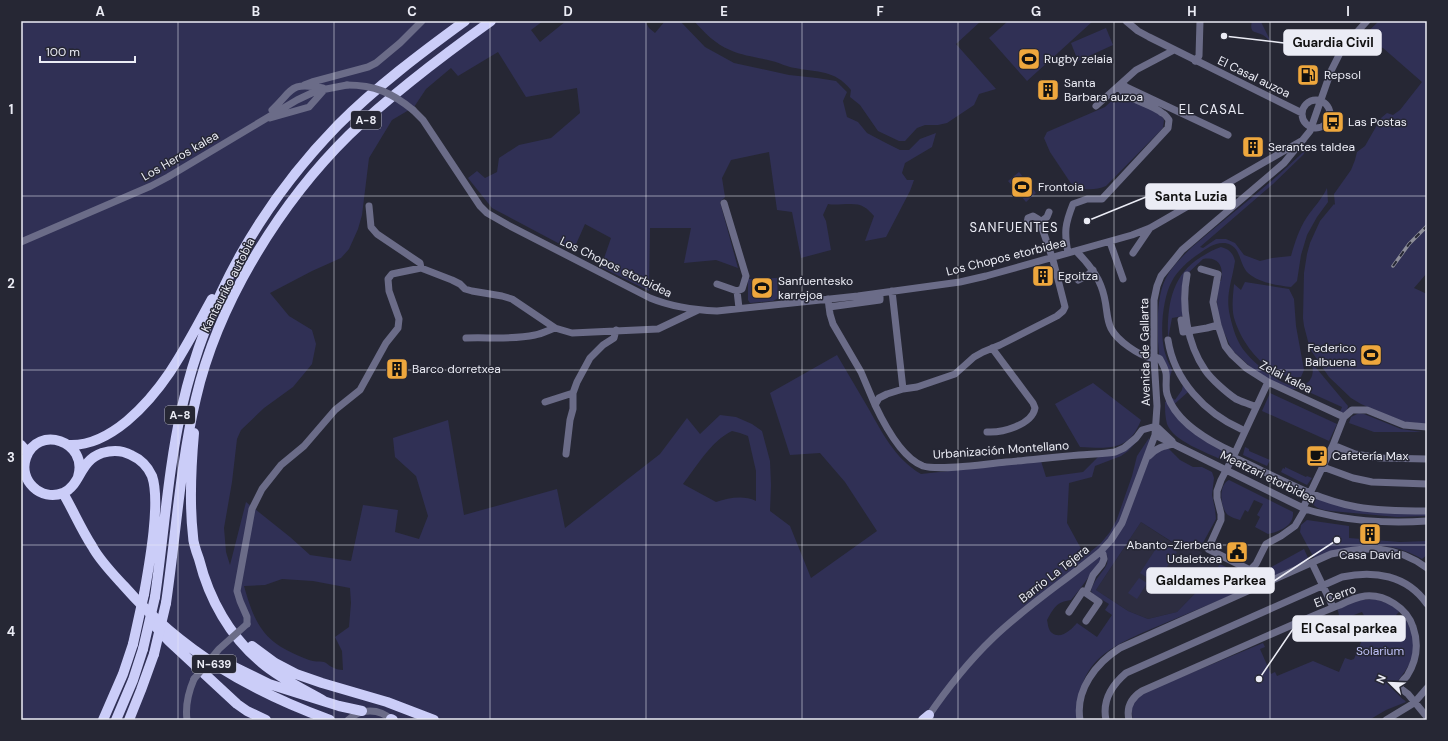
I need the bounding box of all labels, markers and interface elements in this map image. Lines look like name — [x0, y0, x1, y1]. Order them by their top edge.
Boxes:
text: A — [95, 3, 105, 20]
text: B — [252, 3, 260, 20]
text: C — [407, 3, 417, 20]
text: D — [563, 3, 573, 20]
text: E — [720, 3, 728, 20]
text: F — [876, 3, 884, 20]
text: G — [1031, 3, 1041, 20]
text: H — [1187, 3, 1197, 20]
text: I — [1346, 3, 1350, 20]
callout: Guardia Civil — [1284, 30, 1381, 55]
text: Guardia Civil — [1292, 34, 1374, 51]
scale bar — [40, 38, 135, 64]
text: 100 m — [46, 44, 80, 60]
sports icon: Rugby zelaia — [1016, 46, 1042, 72]
place label: Rugby zelaia — [1044, 51, 1113, 67]
street label: El Casal auzoa — [1215, 53, 1293, 101]
fuel station icon: Repsol — [1295, 62, 1321, 88]
place label: Repsol — [1324, 67, 1361, 83]
place label: Santa Barbara auzoa — [1064, 75, 1143, 105]
building icon: Santa Barbara auzoa — [1035, 77, 1061, 103]
text: 1 — [9, 101, 13, 118]
district label: EL CASAL — [1179, 101, 1245, 118]
bus stop icon: Las Postas — [1320, 109, 1346, 135]
road number: A-8 — [351, 111, 381, 129]
place label: Las Postas — [1348, 114, 1407, 130]
street label: Los Heros kalea — [139, 127, 221, 185]
building icon: Serantes taldea — [1240, 134, 1266, 160]
place label: Serantes taldea — [1268, 139, 1355, 155]
sports icon: Frontoia — [1009, 174, 1035, 200]
place label: Frontoia — [1038, 179, 1084, 195]
callout: Santa Luzia — [1146, 184, 1235, 209]
text: Santa Luzia — [1155, 188, 1227, 205]
district label: SANFUENTES — [969, 219, 1059, 236]
street label: Los Chopos etorbidea — [557, 233, 675, 301]
street label: Los Chopos etorbidea — [944, 234, 1068, 280]
street label: Kantauriko autobia — [197, 235, 259, 335]
building icon: Egoitza — [1030, 263, 1056, 289]
place label: Egoitza — [1058, 268, 1098, 284]
place label: Sanfuentesko karrejoa — [778, 273, 853, 303]
text: 2 — [7, 275, 15, 292]
sports icon: Sanfuentesko karrejoa — [749, 275, 775, 301]
street label: Avenida de Gallarta — [1136, 298, 1154, 406]
place label: Federico Balbuena — [1305, 340, 1356, 370]
sports icon: Federico Balbuena — [1358, 342, 1384, 368]
building icon: Barco dorretxea — [384, 356, 410, 382]
street label: Zelai kalea — [1257, 357, 1315, 397]
place label: Barco dorretxea — [412, 361, 501, 377]
road number: A-8 — [165, 406, 195, 424]
street label: Urbanización Montellano — [932, 437, 1070, 463]
cafe icon: Cafetería Max — [1304, 443, 1330, 469]
street label: Meatzari etorbidea — [1218, 447, 1318, 507]
place label: Cafetería Max — [1332, 448, 1408, 464]
text: 3 — [7, 449, 15, 466]
building icon: Casa David — [1357, 521, 1383, 547]
place label: Abanto-Zierbena Udaletxea — [1127, 537, 1222, 567]
public building icon: Abanto-Zierbena Udaletxea — [1224, 539, 1250, 565]
street label: Barrio La Tejera — [1016, 542, 1092, 606]
place label: Casa David — [1339, 547, 1401, 563]
callout: Galdames Parkea — [1147, 568, 1274, 593]
text: Galdames Parkea — [1156, 572, 1266, 589]
street label: El Cerro — [1312, 581, 1358, 611]
callout: El Casal parkea — [1293, 616, 1405, 641]
text: El Casal parkea — [1301, 620, 1397, 637]
text: 4 — [7, 623, 15, 640]
park label: Solarium — [1356, 643, 1404, 659]
road number: N-639 — [192, 655, 236, 673]
north arrow — [1370, 663, 1410, 703]
text: N — [1373, 673, 1389, 686]

